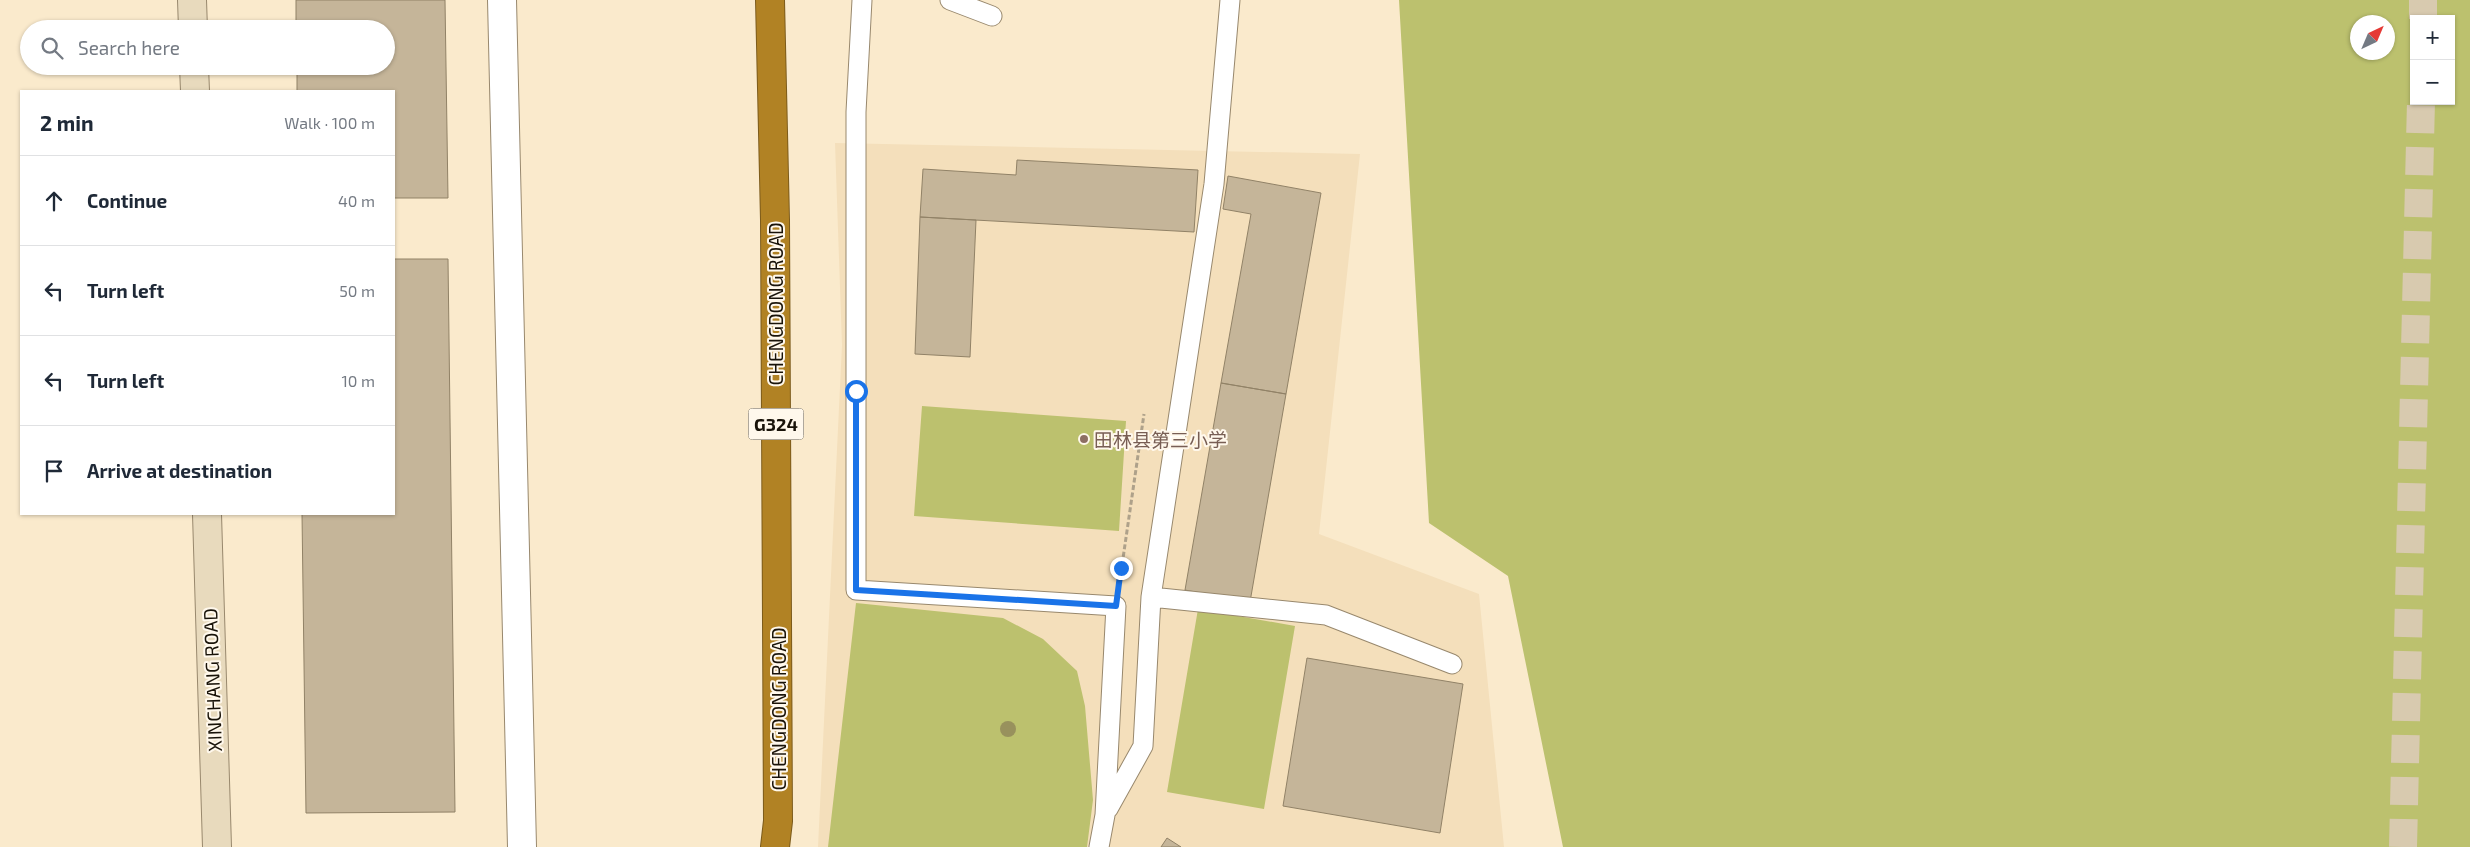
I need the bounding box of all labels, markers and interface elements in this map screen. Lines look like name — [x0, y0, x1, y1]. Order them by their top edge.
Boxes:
north arrow — [2350, 15, 2395, 60]
map controls — [2410, 15, 2455, 105]
button: + — [2410, 15, 2455, 60]
search box — [20, 20, 395, 75]
icon: search — [38, 34, 66, 62]
text: Search here — [78, 36, 180, 59]
button: − — [2410, 60, 2455, 105]
text: 2 min — [40, 110, 94, 135]
text: Walk · 100 m — [284, 113, 375, 132]
icon: ahead — [40, 187, 68, 215]
text: Continue — [87, 189, 167, 212]
text: 40 m — [338, 191, 375, 210]
street label: CHENGDONG ROAD — [764, 222, 787, 386]
icon: left — [40, 277, 68, 305]
text: Turn left — [87, 279, 164, 302]
text: 50 m — [339, 281, 375, 300]
icon: left — [40, 367, 68, 395]
text: Turn left — [87, 369, 164, 392]
text: 10 m — [341, 371, 375, 390]
route start — [845, 380, 868, 403]
road number: G324 — [748, 408, 804, 439]
place label: 田林县第三小学 — [1094, 428, 1227, 451]
marker: 田林县第三小学 — [1078, 433, 1090, 445]
icon: arrive — [40, 457, 68, 485]
text: Arrive at destination — [87, 459, 272, 482]
route end — [1110, 557, 1133, 580]
street label: XINCHANG ROAD — [198, 608, 226, 752]
street label: CHENGDONG ROAD — [767, 627, 790, 791]

